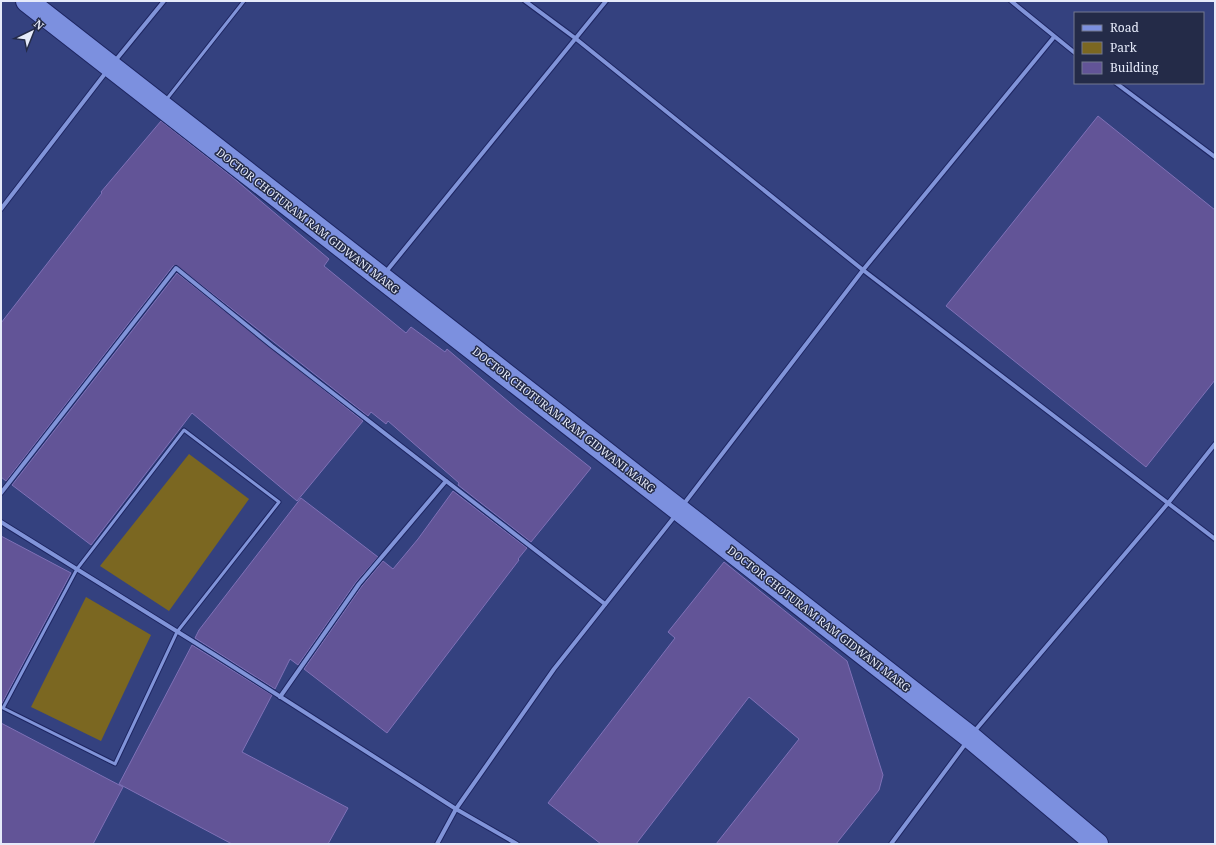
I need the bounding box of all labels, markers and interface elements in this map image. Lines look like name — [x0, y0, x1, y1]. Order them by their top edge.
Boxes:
north arrow — [12, 12, 52, 52]
legend — [1074, 12, 1204, 84]
text: N — [31, 16, 48, 33]
text: Road — [1110, 19, 1140, 36]
text: Park — [1110, 39, 1138, 56]
text: Building — [1110, 59, 1159, 76]
street label: DOCTOR CHOTURAM RAM GIDWANI MARG — [214, 144, 403, 297]
street label: DOCTOR CHOTURAM RAM GIDWANI MARG — [470, 343, 659, 496]
street label: DOCTOR CHOTURAM RAM GIDWANI MARG — [725, 542, 914, 695]

